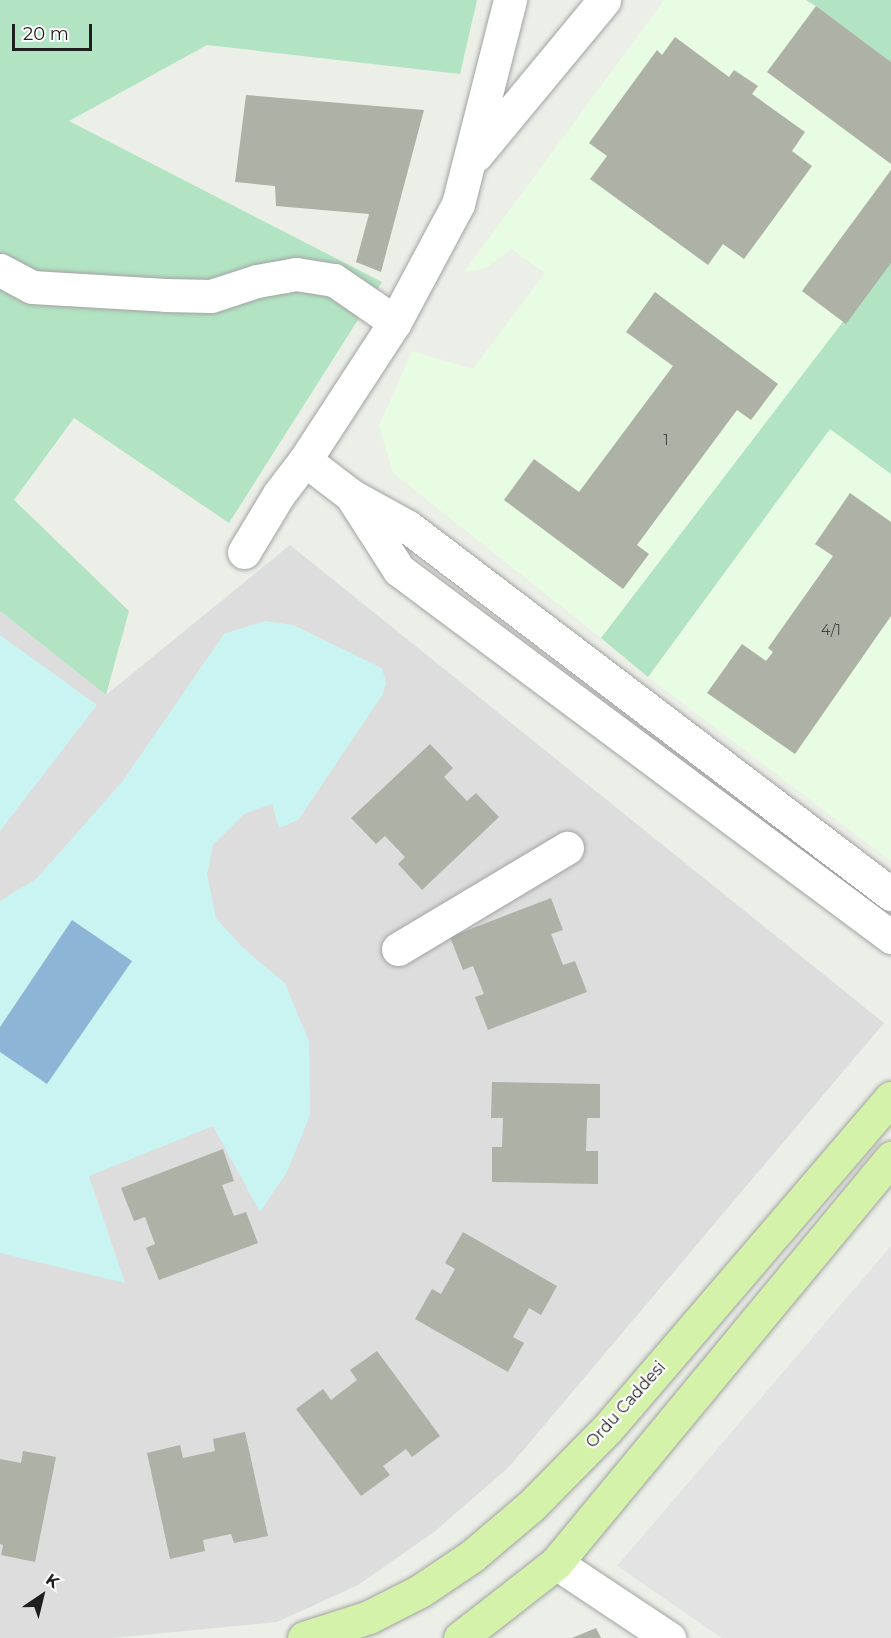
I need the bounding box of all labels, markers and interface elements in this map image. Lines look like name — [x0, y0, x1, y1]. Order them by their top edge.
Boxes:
scale bar — [15, 12, 94, 50]
text: 20 m — [23, 23, 69, 45]
house number: 1 — [663, 432, 669, 448]
house number: 4/1 — [821, 622, 841, 638]
street label: Ordu Caddesi — [582, 1358, 670, 1452]
north arrow — [12, 1566, 72, 1626]
text: K — [42, 1570, 63, 1592]

